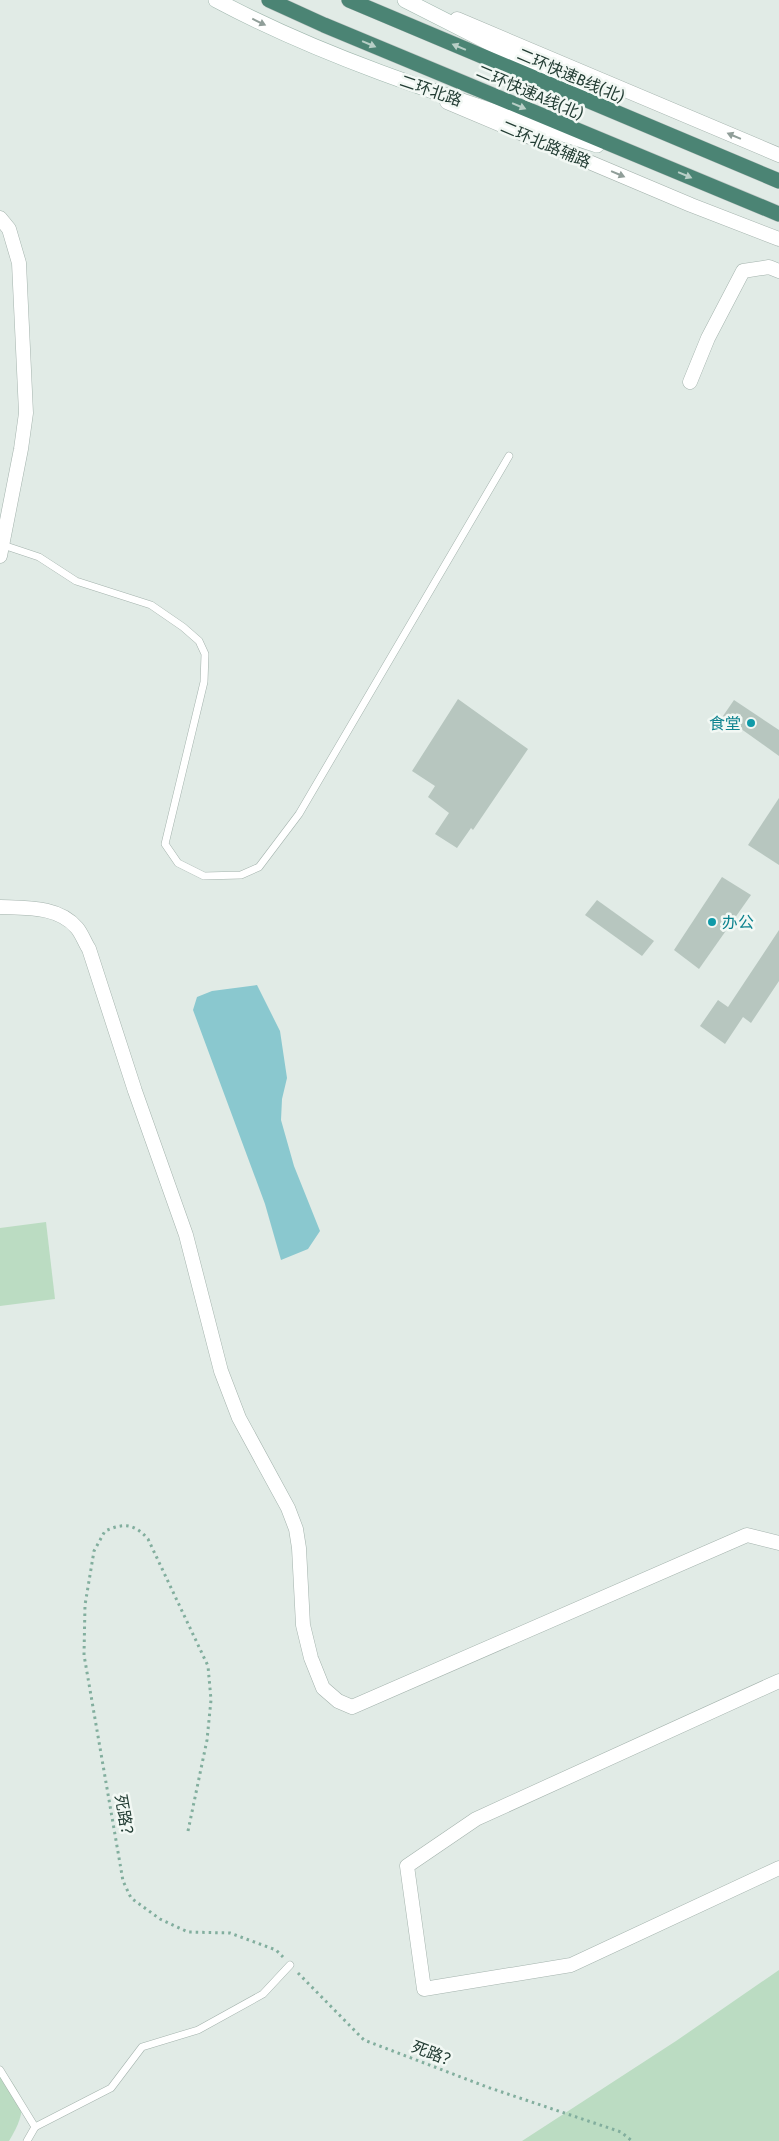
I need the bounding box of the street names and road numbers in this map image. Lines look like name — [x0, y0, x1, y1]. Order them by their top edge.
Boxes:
street label: 二环快速B线(北) — [515, 44, 627, 107]
street label: 二环快速A线(北) — [474, 61, 586, 124]
street label: 二环北路 — [397, 71, 464, 110]
street label: 二环北路辅路 — [498, 117, 594, 172]
street label: 死路？ — [111, 1793, 138, 1843]
street label: 死路？ — [409, 2037, 461, 2072]

